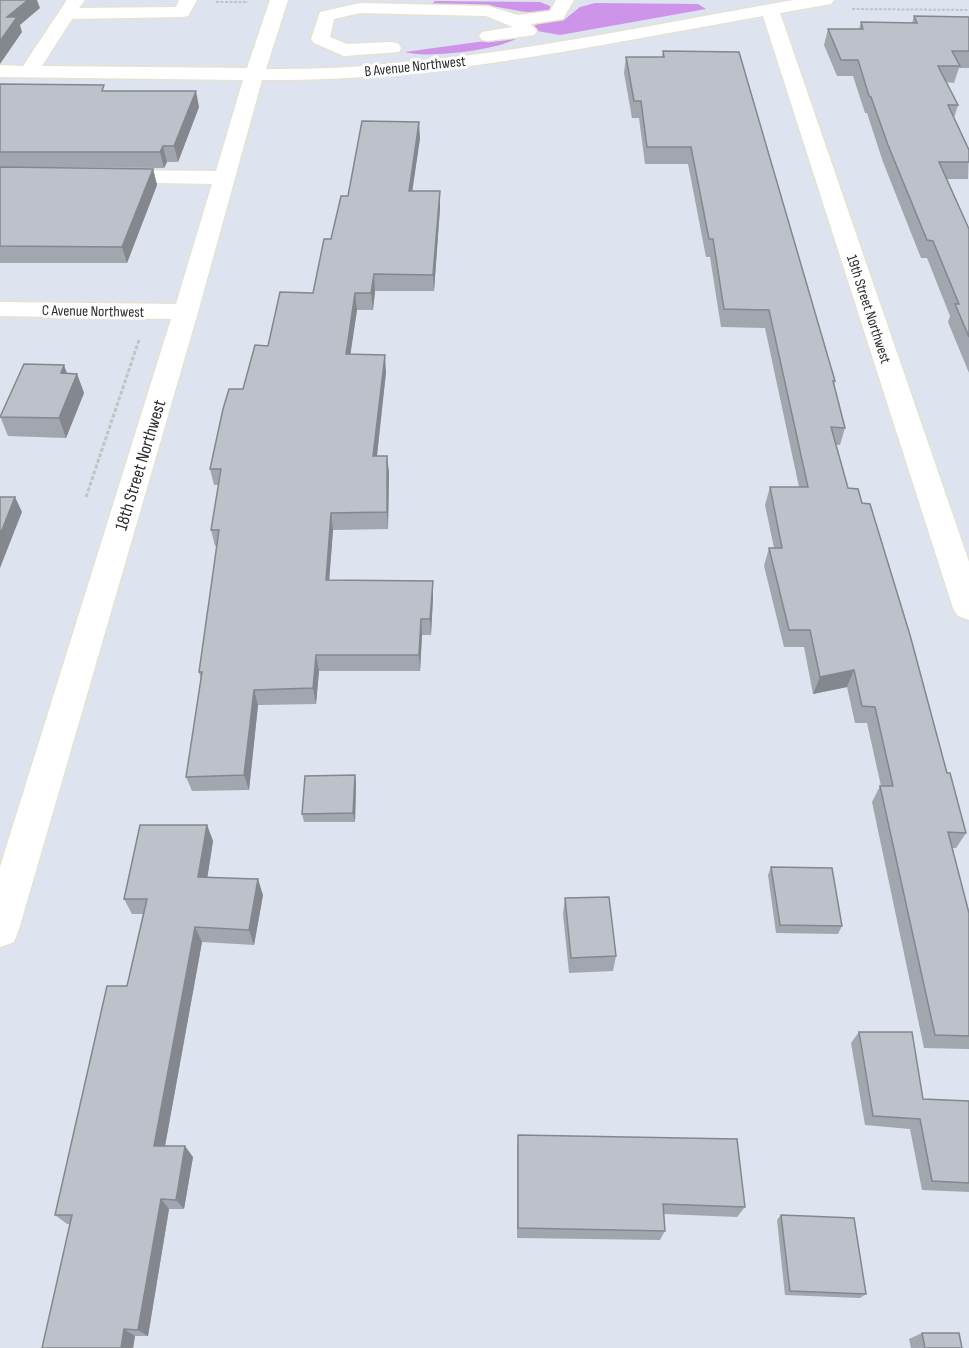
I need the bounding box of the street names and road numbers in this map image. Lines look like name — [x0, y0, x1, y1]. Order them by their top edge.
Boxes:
street label: B Avenue Northwest — [363, 52, 467, 81]
street label: 19th Street Northwest — [842, 252, 895, 366]
street label: C Avenue Northwest — [42, 301, 145, 322]
street label: 18th Street Northwest — [111, 397, 170, 533]

